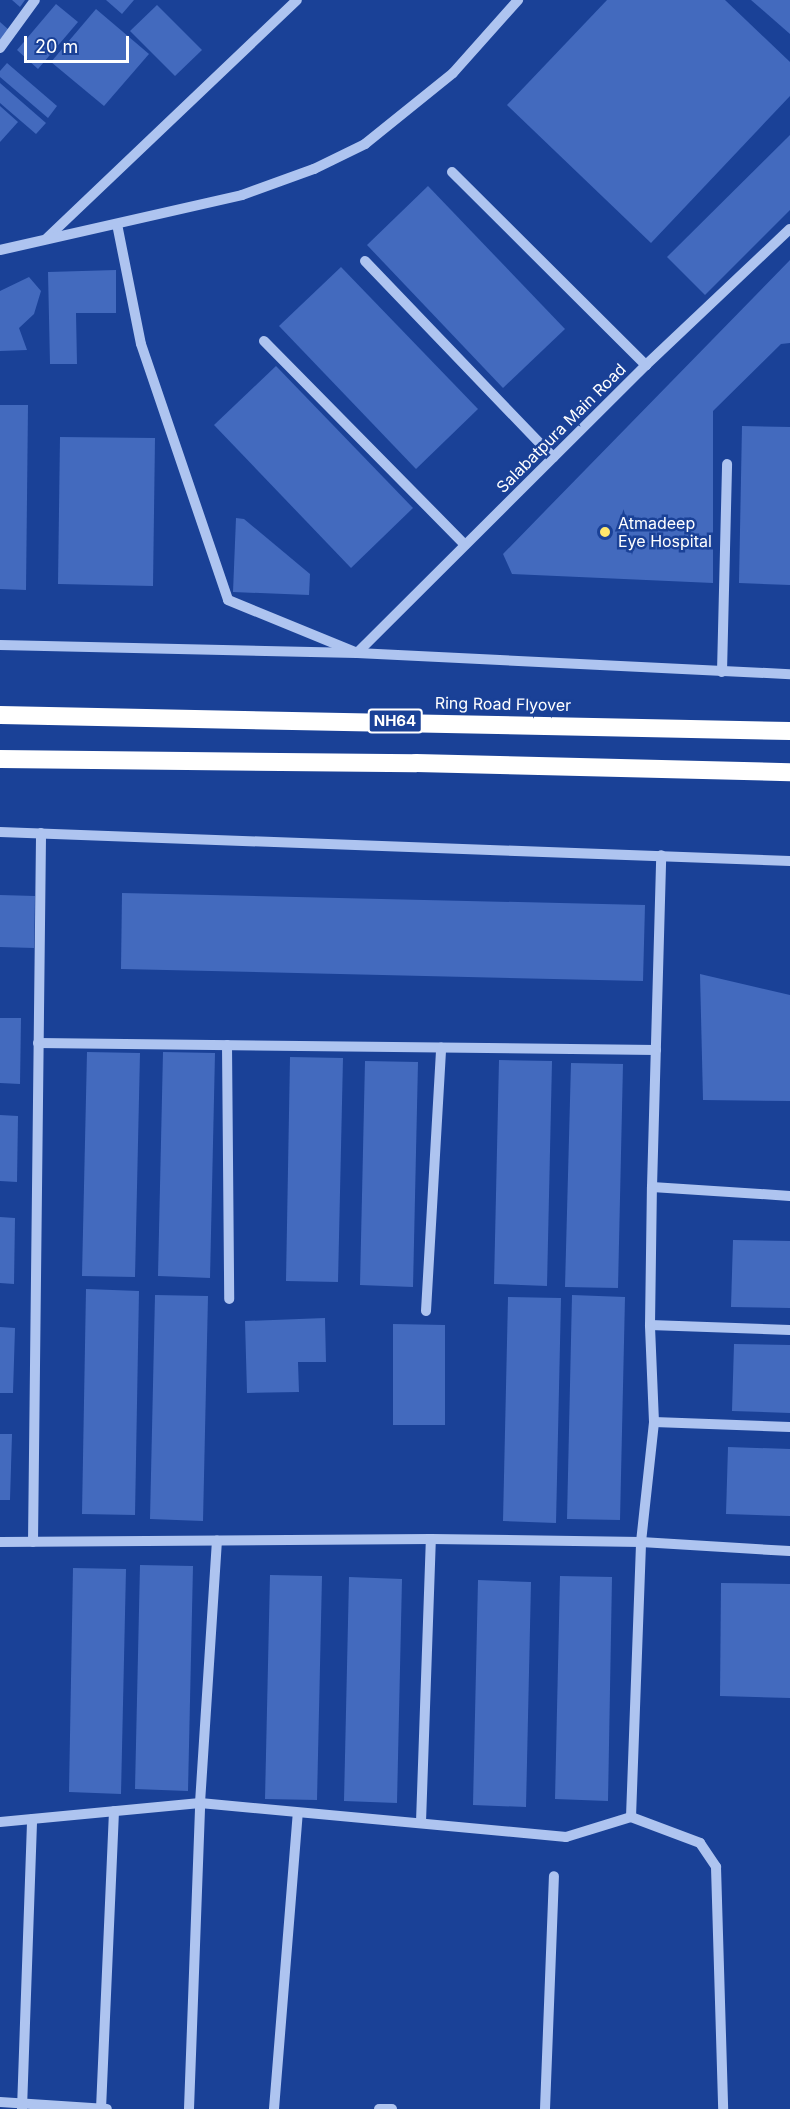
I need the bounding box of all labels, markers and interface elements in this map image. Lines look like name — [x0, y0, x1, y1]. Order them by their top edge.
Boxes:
scale bar — [27, 24, 132, 62]
text: 20 m — [35, 36, 78, 57]
street label: Salabatpura Main Road — [492, 359, 630, 497]
place label: Atmadeep Eye Hospital — [618, 513, 712, 551]
marker: Atmadeep Eye Hospital — [596, 523, 614, 541]
street label: Ring Road Flyover — [435, 693, 571, 715]
road number: NH64 — [366, 709, 424, 733]

